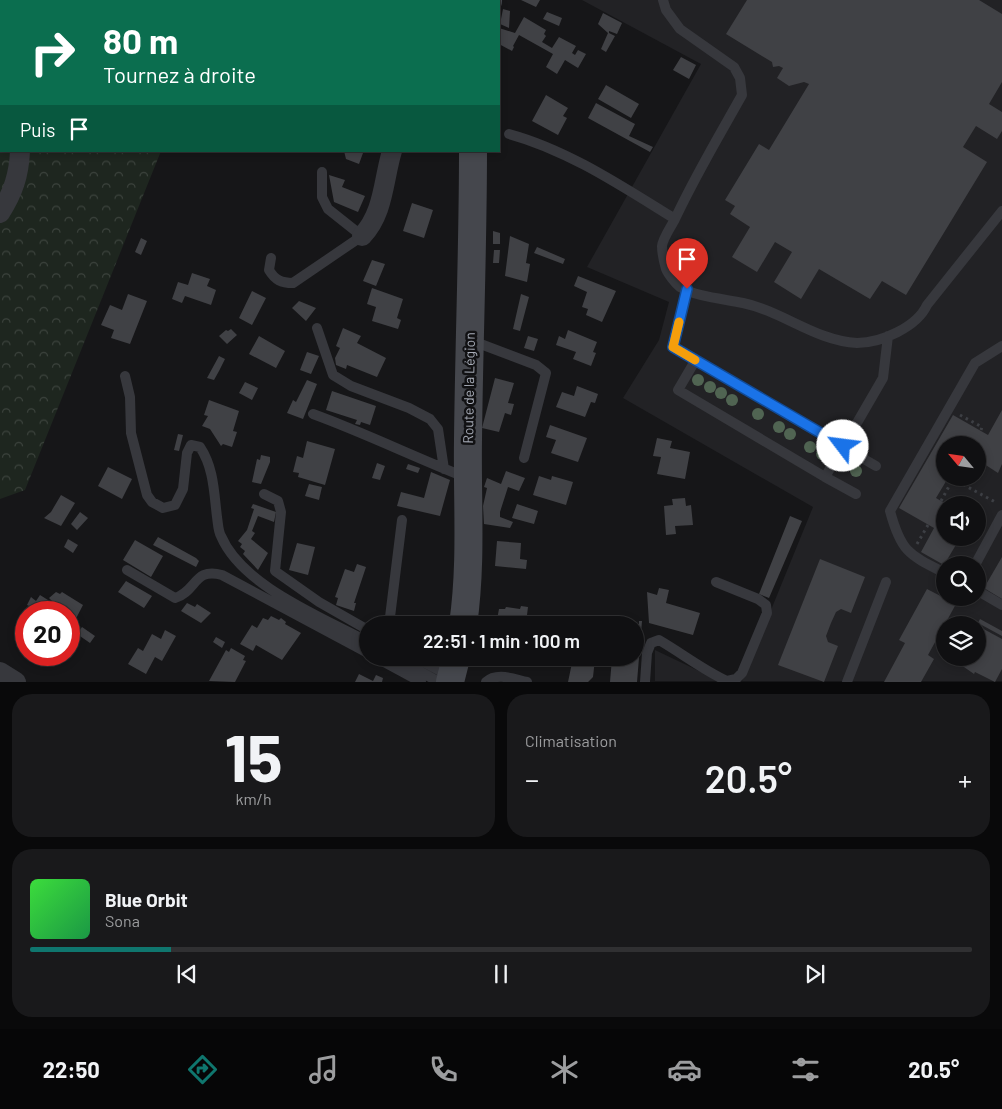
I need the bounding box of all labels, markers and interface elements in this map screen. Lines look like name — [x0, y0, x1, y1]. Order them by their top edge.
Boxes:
text: 80 m — [103, 19, 178, 61]
icon: right — [20, 20, 85, 85]
text: Tournez à droite — [103, 61, 256, 87]
icon: arrive — [65, 115, 93, 143]
text: Puis — [20, 118, 55, 141]
pin — [666, 238, 708, 289]
icon: arrive — [673, 245, 701, 273]
street label: Route de la Légion — [459, 332, 478, 444]
position arrow — [816, 419, 868, 471]
north arrow — [936, 436, 986, 486]
map controls — [936, 436, 986, 666]
button: sound — [936, 496, 986, 546]
button: search — [936, 556, 986, 606]
speed limit sign: 20 — [15, 601, 80, 666]
button: layers — [936, 616, 986, 666]
text: 22:51 · 1 min · 100 m — [423, 629, 580, 652]
text: 15 — [224, 717, 283, 795]
text: Climatisation — [525, 731, 617, 750]
text: 20.5° — [705, 755, 792, 801]
text: − — [525, 762, 539, 796]
text: + — [958, 762, 972, 796]
text: km/h — [235, 789, 272, 808]
text: Blue Orbit — [105, 888, 188, 911]
text: Sona — [105, 911, 140, 930]
icon: previous — [173, 960, 201, 988]
icon: pause — [487, 960, 515, 988]
icon: next — [801, 960, 829, 988]
icon: directions — [185, 1052, 220, 1087]
icon: music — [306, 1052, 341, 1087]
icon: phone — [426, 1052, 461, 1087]
icon: climate — [547, 1052, 582, 1087]
icon: car — [667, 1052, 702, 1087]
icon: filters — [788, 1052, 823, 1087]
text: 22:50 — [43, 1056, 100, 1082]
text: 20.5° — [908, 1056, 959, 1082]

